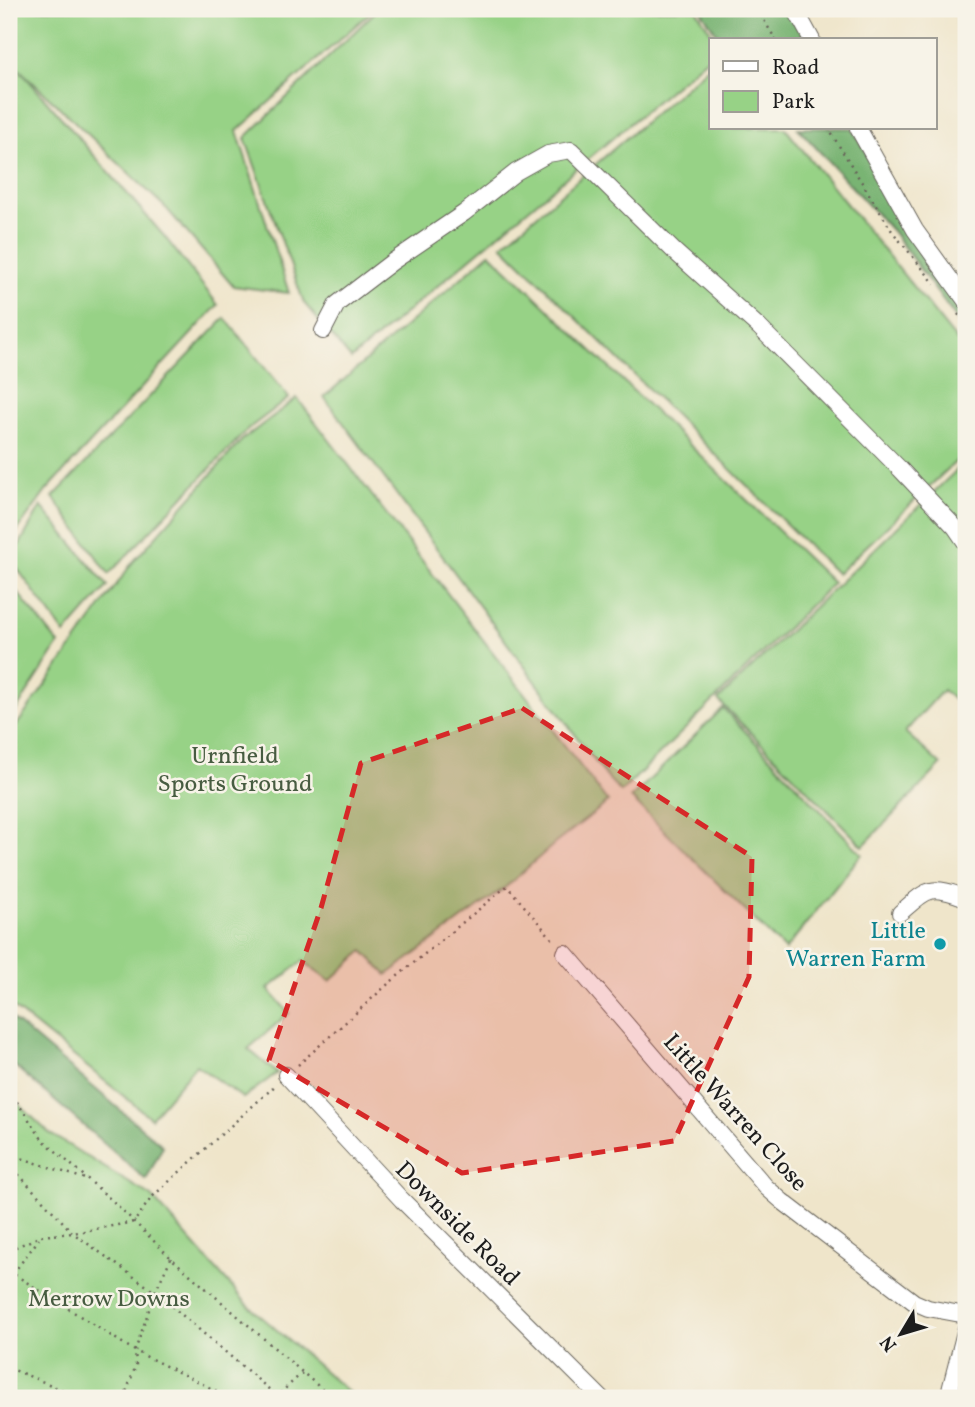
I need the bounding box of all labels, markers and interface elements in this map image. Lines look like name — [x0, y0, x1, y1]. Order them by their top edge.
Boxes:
legend — [709, 38, 936, 130]
text: Road — [772, 54, 819, 83]
text: Park — [772, 88, 815, 117]
park label: Urnfield Sports Ground — [157, 740, 313, 802]
place label: Little Warren Farm — [786, 915, 926, 977]
marker: Little Warren Farm — [932, 936, 948, 952]
street label: Little Warren Close — [654, 1027, 815, 1200]
street label: Downside Road — [386, 1154, 527, 1295]
park label: Merrow Downs — [28, 1283, 190, 1317]
north arrow — [866, 1298, 936, 1368]
text: N — [875, 1330, 904, 1357]

